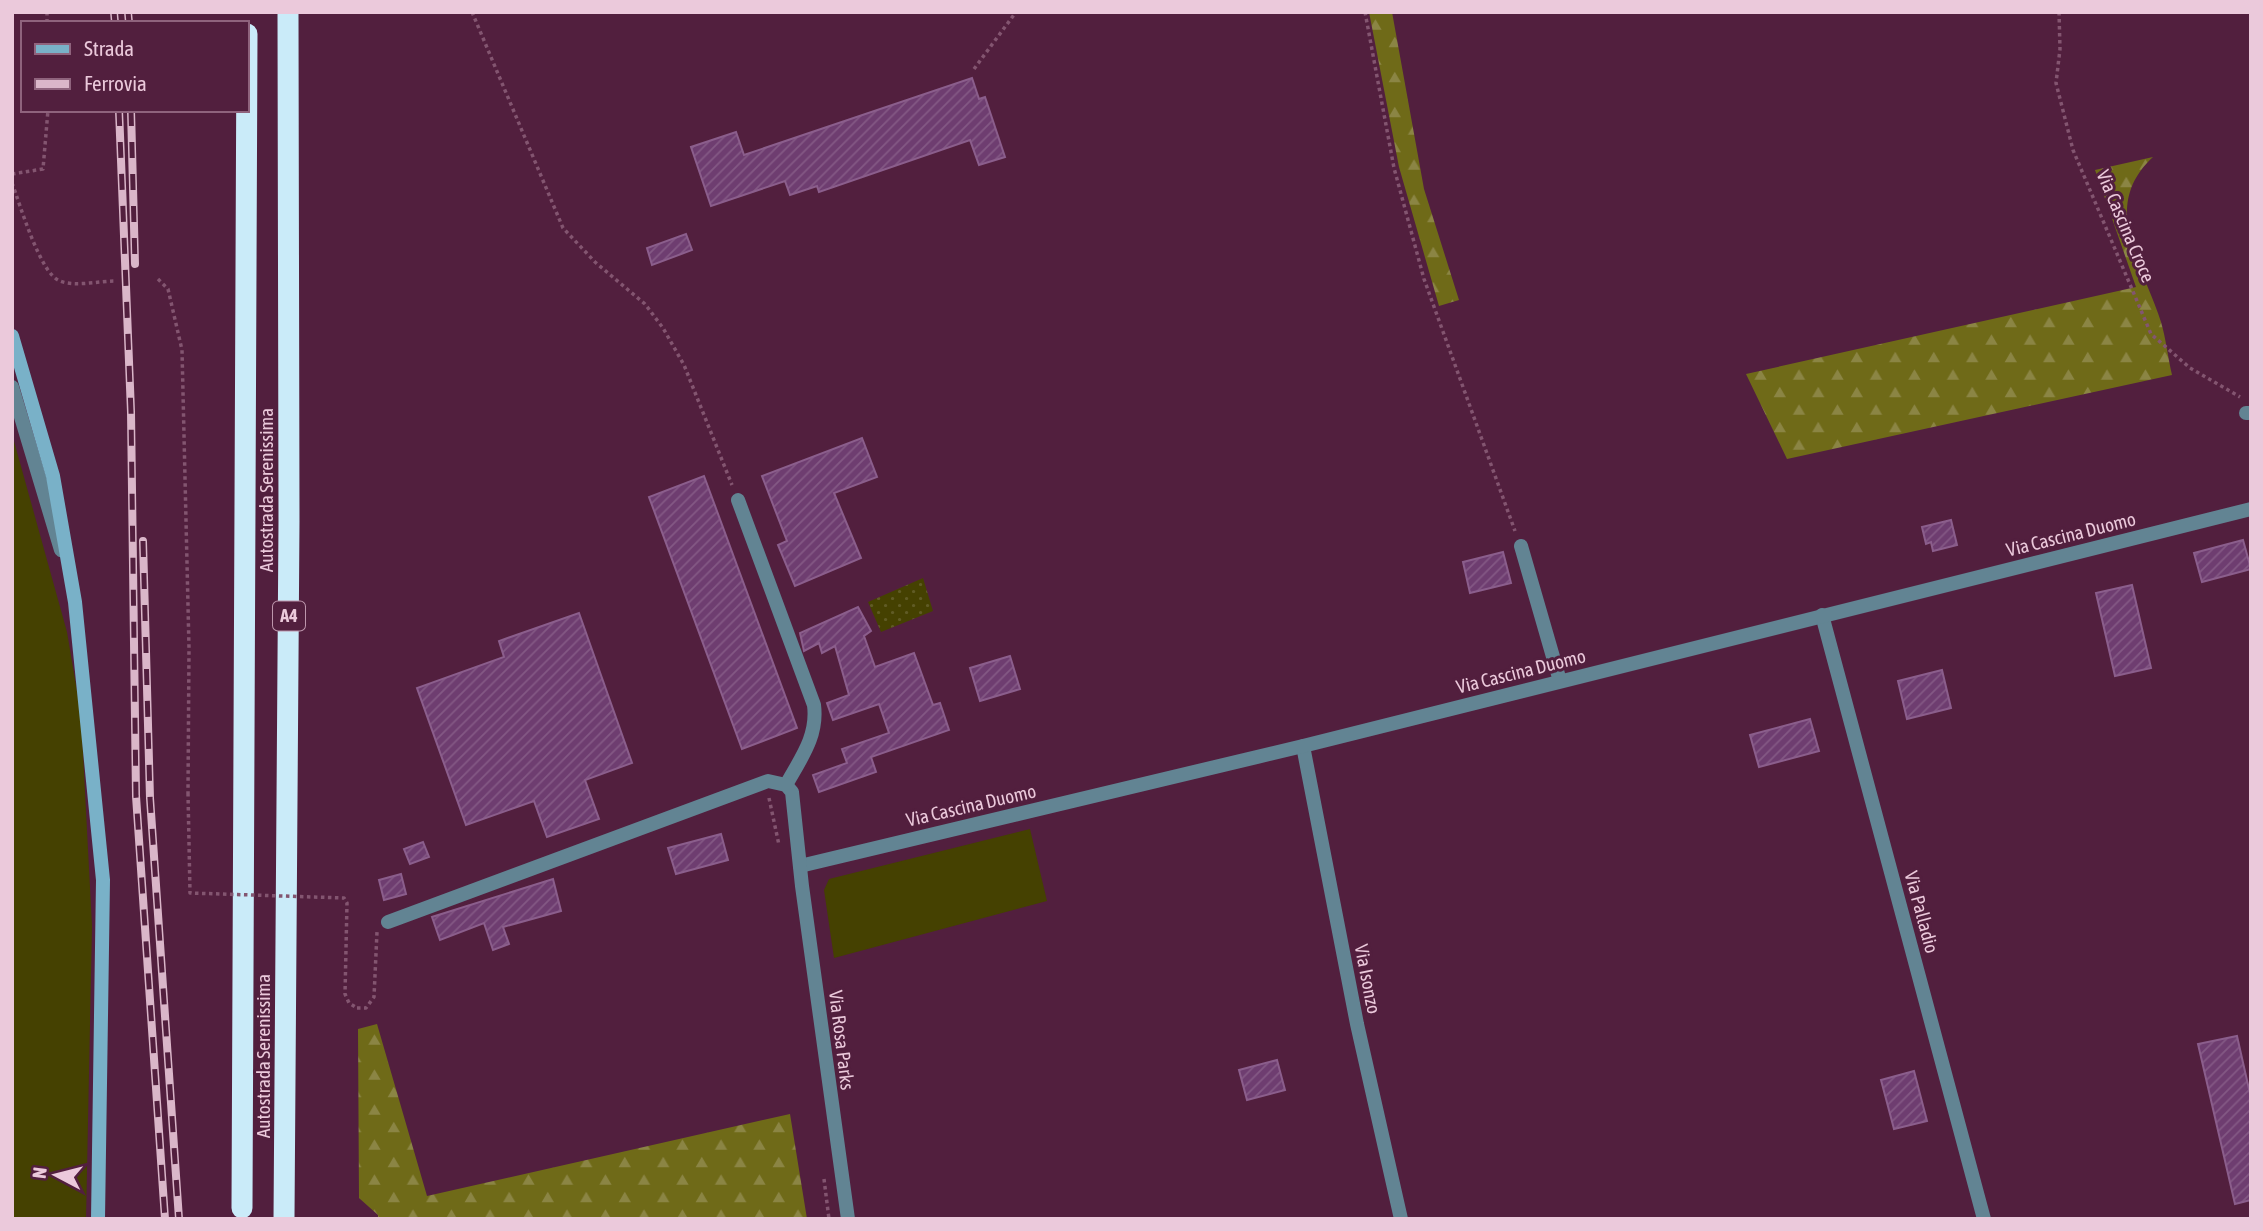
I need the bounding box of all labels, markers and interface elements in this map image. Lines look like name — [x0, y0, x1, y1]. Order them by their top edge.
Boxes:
legend — [21, 21, 248, 112]
text: Strada — [84, 36, 134, 60]
text: Ferrovia — [84, 71, 147, 95]
street label: Via Cascina Croce — [2092, 166, 2160, 286]
street label: Autostrada Serenissima — [255, 408, 277, 572]
street label: Via Cascina Duomo — [2004, 507, 2138, 561]
road number: A4 — [273, 602, 305, 630]
street label: Via Cascina Duomo — [1454, 644, 1588, 698]
street label: Via Cascina Duomo — [904, 779, 1038, 831]
street label: Via Palladio — [1900, 869, 1944, 956]
street label: Via Isonzo — [1350, 942, 1386, 1016]
street label: Autostrada Serenissima — [252, 974, 274, 1138]
street label: Via Rosa Parks — [825, 989, 859, 1091]
north arrow — [21, 1140, 91, 1210]
text: N — [28, 1166, 51, 1180]

